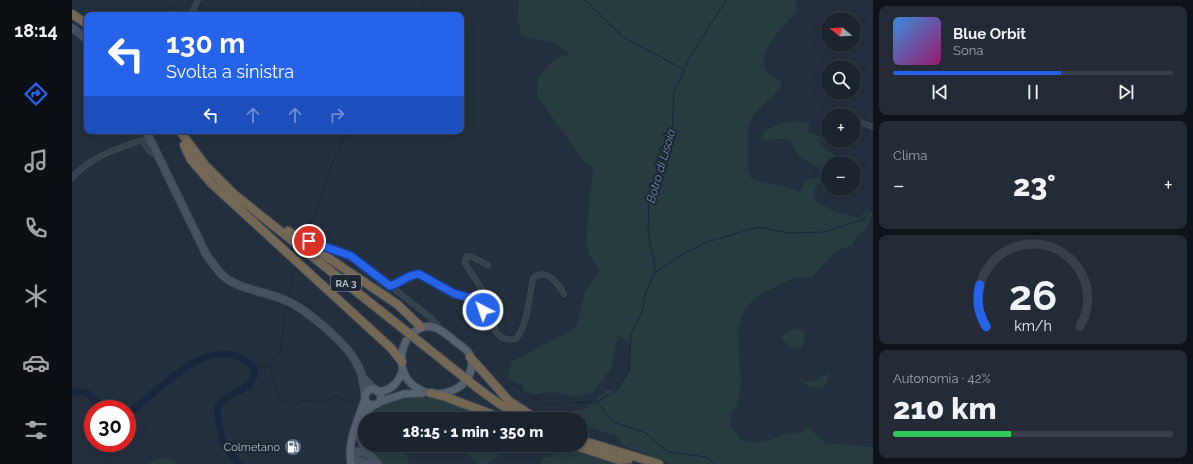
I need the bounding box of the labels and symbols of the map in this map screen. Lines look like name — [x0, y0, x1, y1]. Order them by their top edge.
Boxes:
north arrow — [821, 12, 861, 52]
water label: Botro di Lisoia — [644, 127, 678, 205]
pin — [292, 224, 326, 258]
road number: RA 3 — [331, 275, 361, 291]
position arrow — [462, 289, 504, 331]
speed limit sign: 30 — [84, 400, 136, 452]
fuel station icon: Colmetano — [283, 437, 303, 457]
place label: Colmetano — [224, 441, 280, 454]

